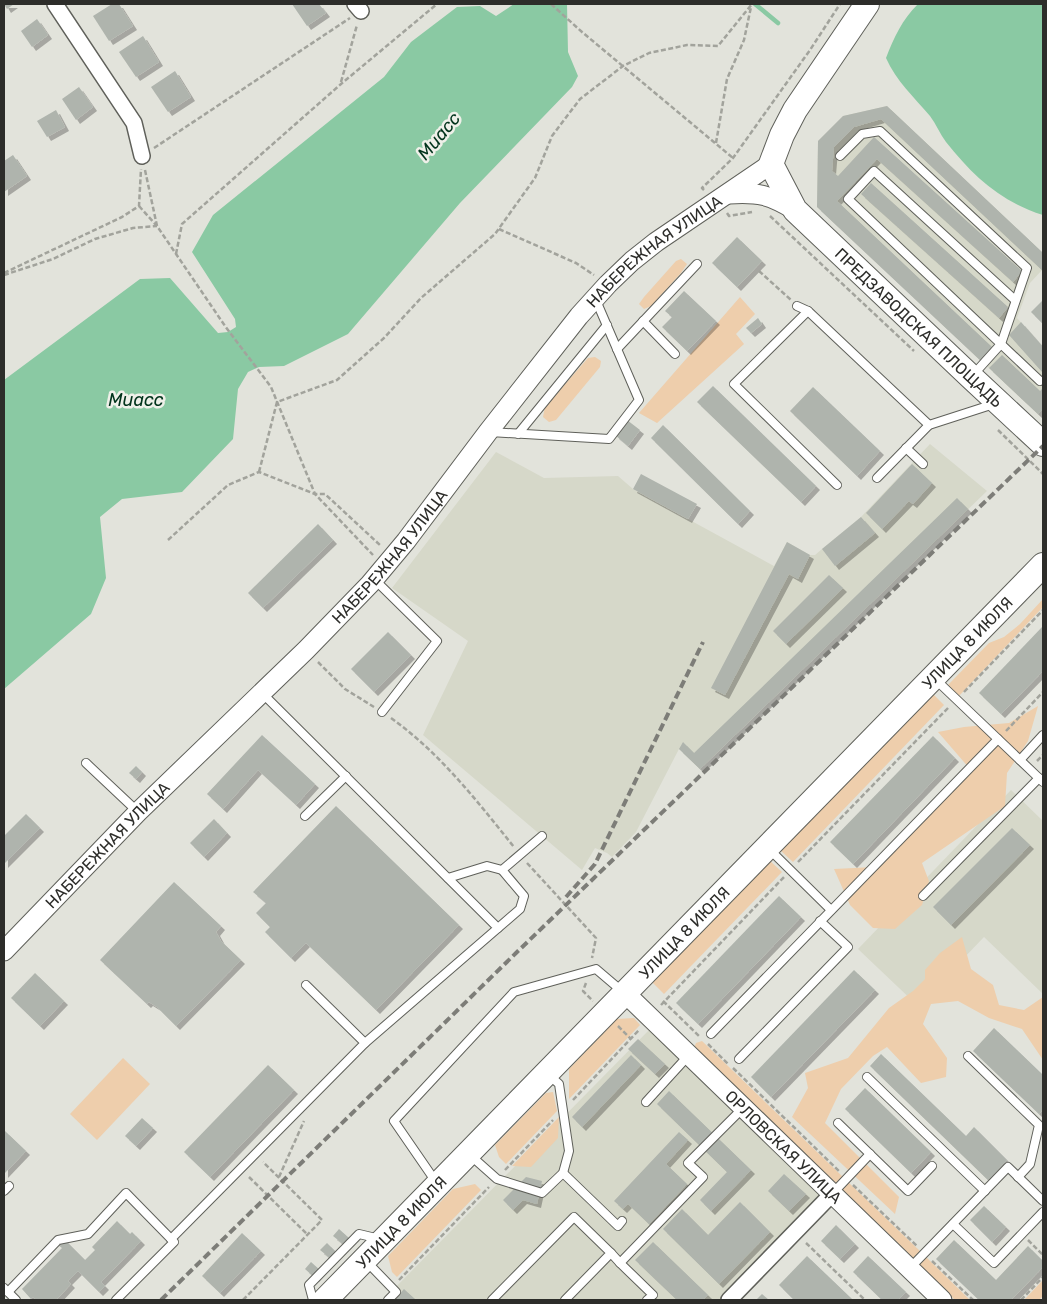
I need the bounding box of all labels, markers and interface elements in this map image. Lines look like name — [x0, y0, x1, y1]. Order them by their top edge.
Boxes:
water label: Миасс — [413, 108, 465, 164]
street label: НАБЕРЕЖНАЯ УЛИЦА — [582, 191, 725, 311]
street label: ПРЕДЗАВОДСКАЯ ПЛОЩАДЬ — [831, 244, 1007, 411]
water label: Миасс — [108, 389, 164, 411]
street label: НАБЕРЕЖНАЯ УЛИЦА — [328, 485, 451, 627]
street label: УЛИЦА 8 ИЮЛЯ — [918, 593, 1016, 693]
street label: НАБЕРЕЖНАЯ УЛИЦА — [41, 778, 173, 912]
street label: УЛИЦА 8 ИЮЛЯ — [635, 882, 733, 982]
street label: ОРЛОВСКАЯ УЛИЦА — [722, 1086, 846, 1208]
street label: УЛИЦА 8 ИЮЛЯ — [352, 1172, 450, 1272]

